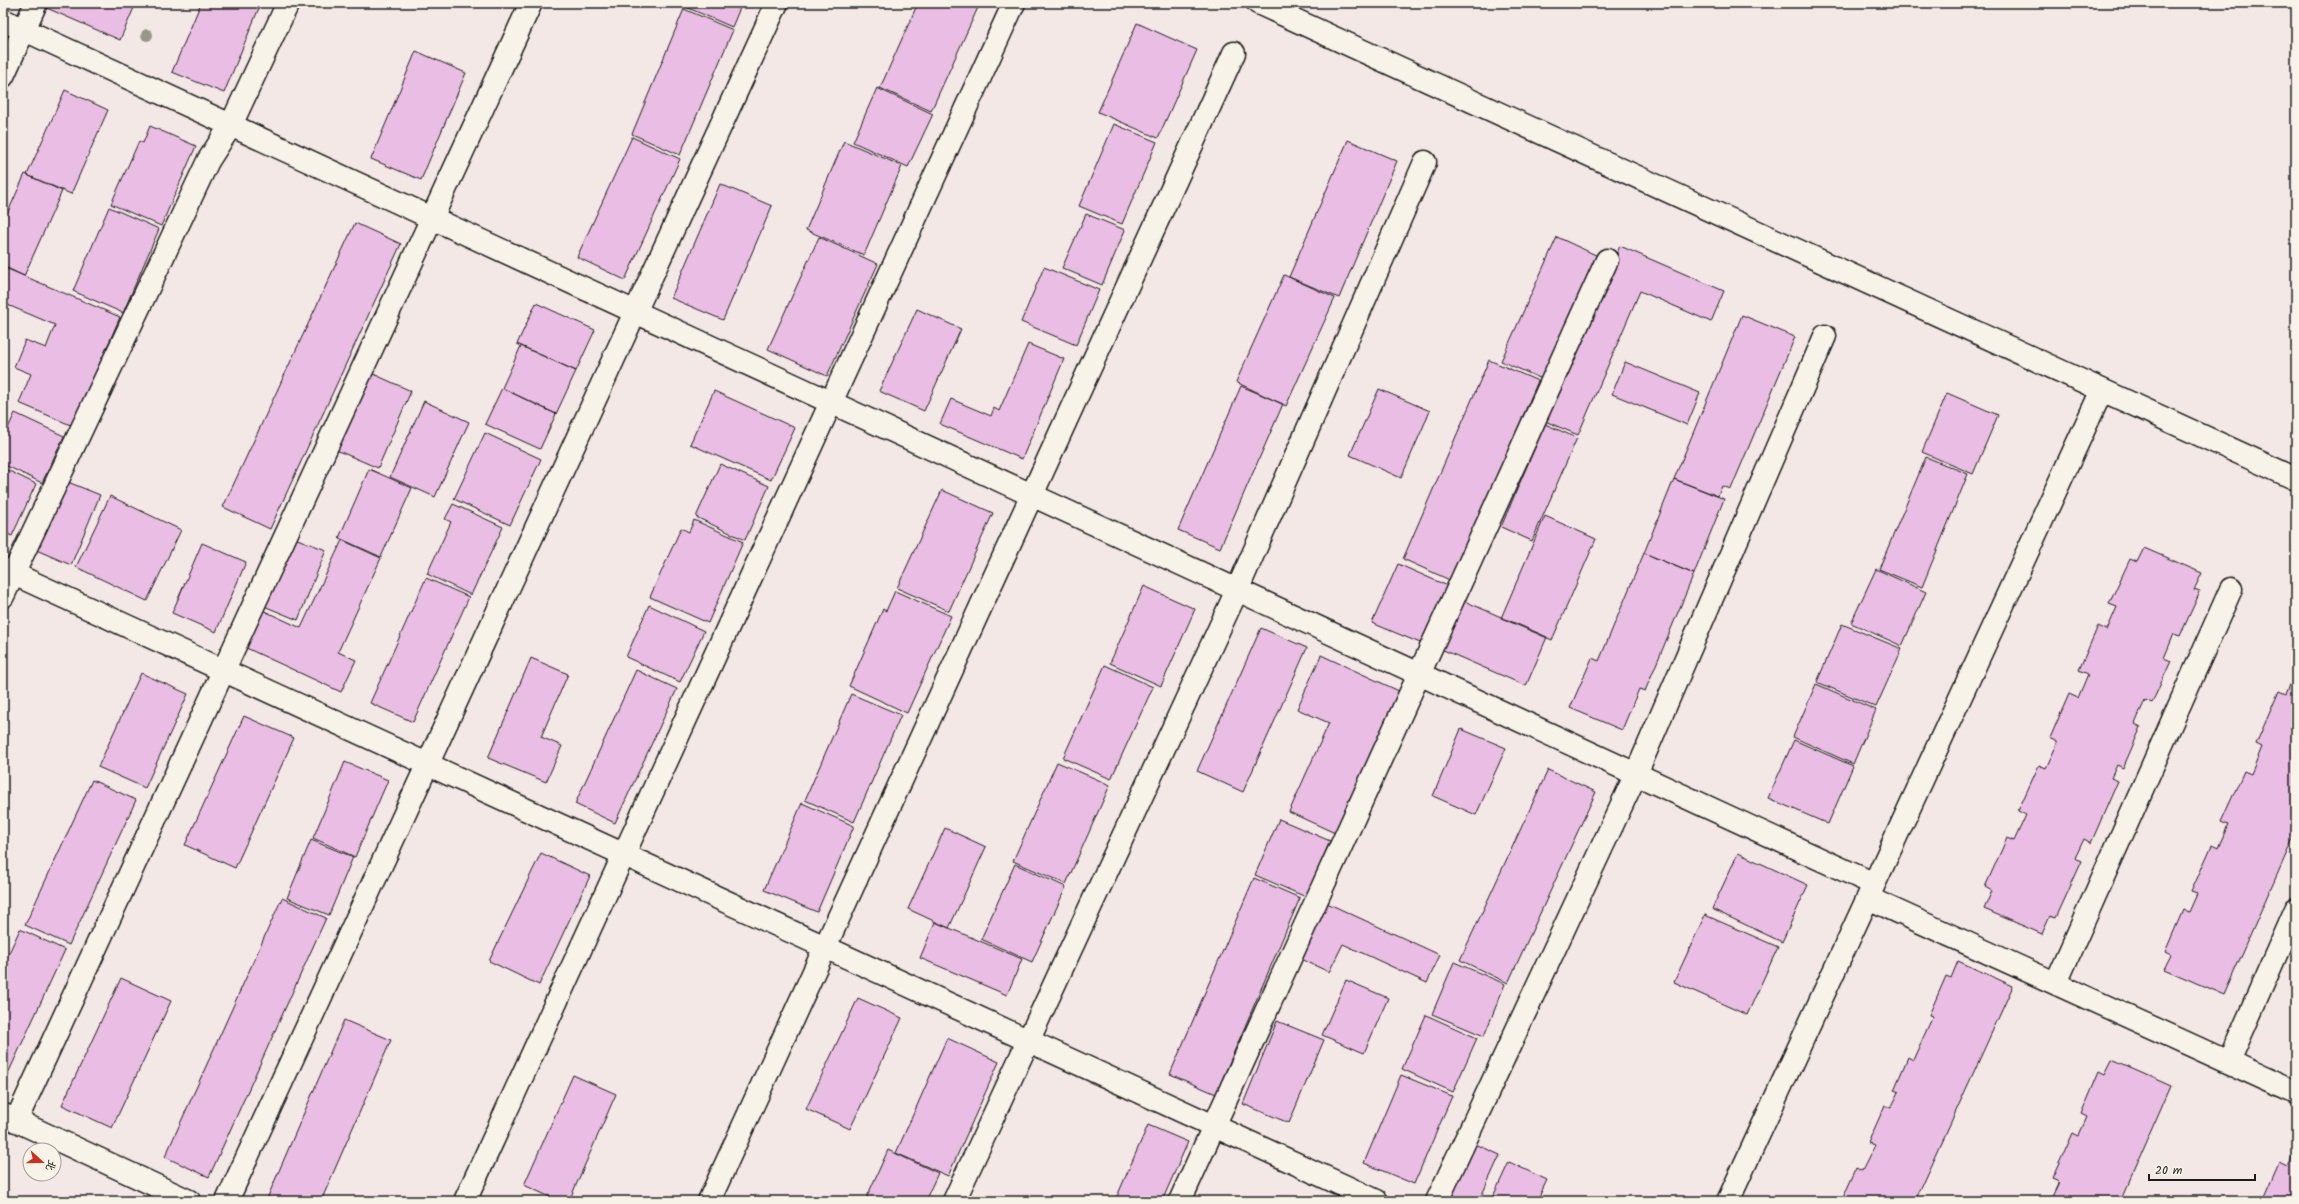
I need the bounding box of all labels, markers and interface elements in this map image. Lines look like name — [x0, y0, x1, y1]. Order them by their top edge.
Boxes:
north arrow — [22, 1142, 62, 1182]
scale bar — [2149, 1156, 2255, 1182]
text: 北 — [40, 1157, 61, 1174]
text: 20 m — [2155, 1161, 2183, 1180]

